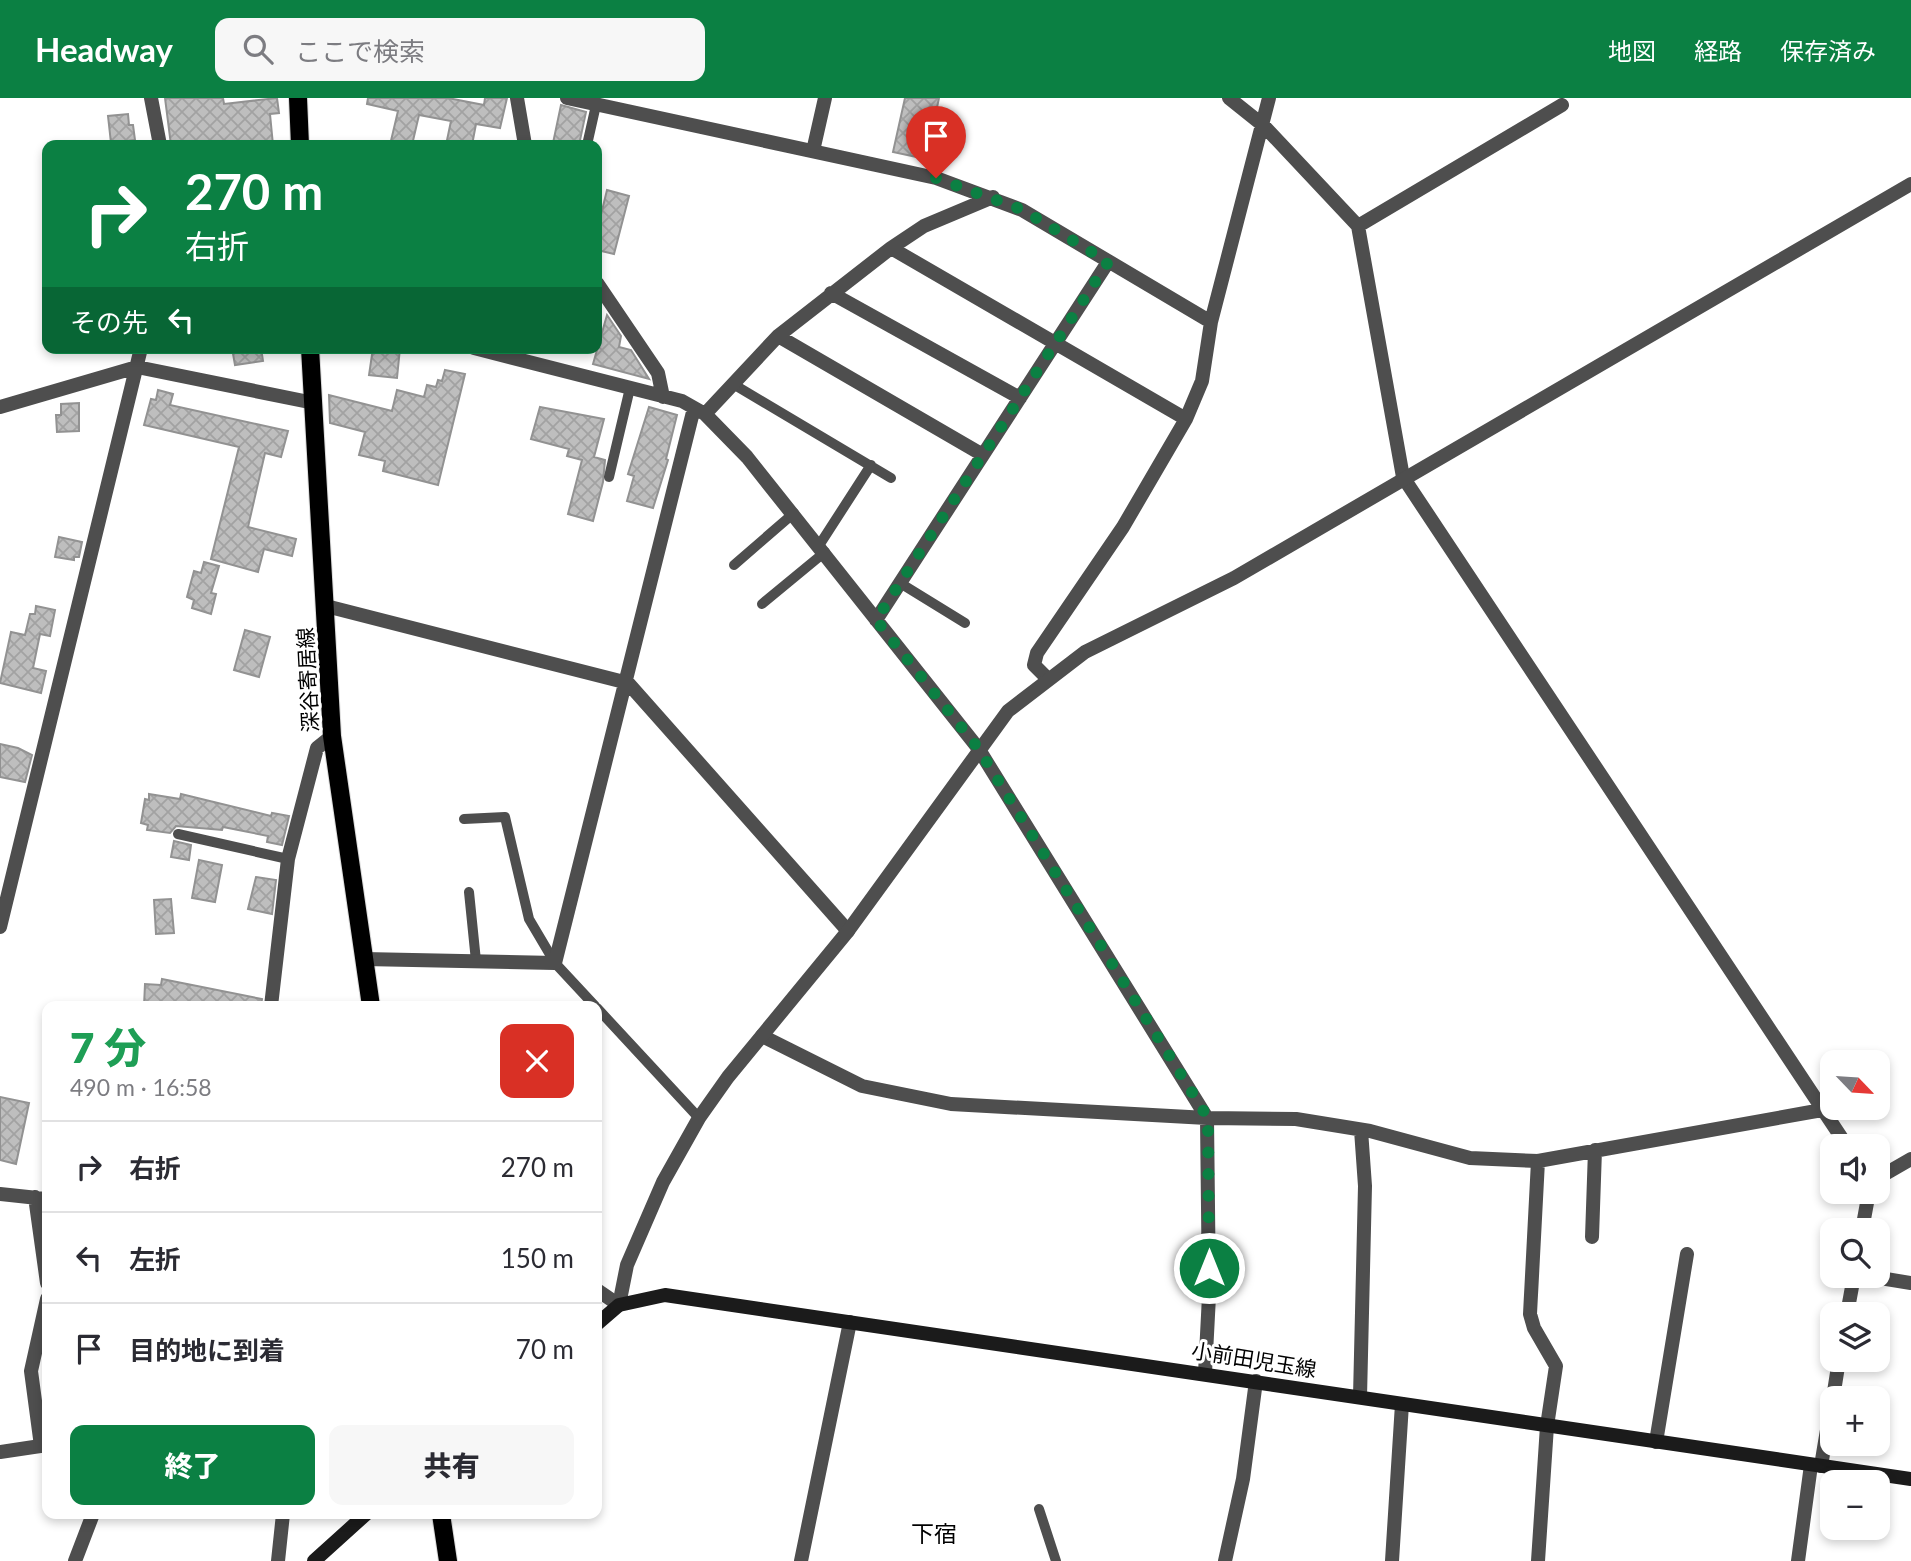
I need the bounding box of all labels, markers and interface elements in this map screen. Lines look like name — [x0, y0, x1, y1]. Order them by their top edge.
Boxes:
search box — [215, 18, 705, 81]
text: Headway — [35, 29, 173, 69]
icon: search — [239, 30, 277, 68]
text: ここで検索 — [295, 35, 425, 67]
text: 地図 — [1608, 36, 1656, 65]
text: 経路 — [1694, 36, 1742, 65]
text: 保存済み — [1780, 36, 1876, 65]
pin — [906, 106, 966, 178]
icon: arrive — [917, 117, 955, 155]
text: 270 m — [185, 162, 323, 220]
icon: right — [70, 168, 161, 259]
text: 右折 — [185, 226, 249, 265]
icon: left — [162, 301, 200, 339]
text: その先 — [70, 306, 148, 338]
street label: 深谷寄居線 — [292, 627, 322, 733]
text: 7 分 — [70, 1022, 146, 1072]
button: close — [500, 1024, 574, 1098]
north arrow — [1820, 1050, 1890, 1120]
map controls — [1820, 1050, 1890, 1540]
text: 490 m · 16:58 — [70, 1073, 212, 1101]
button: sound — [1820, 1134, 1890, 1204]
icon: right — [70, 1148, 108, 1186]
text: 270 m — [501, 1151, 574, 1183]
text: 右折 — [129, 1152, 181, 1184]
button: search — [1820, 1218, 1890, 1288]
position arrow — [1172, 1231, 1246, 1305]
icon: left — [70, 1239, 108, 1277]
text: 150 m — [501, 1242, 574, 1274]
text: 左折 — [129, 1243, 181, 1275]
button: layers — [1820, 1302, 1890, 1372]
icon: arrive — [70, 1330, 108, 1368]
text: 70 m — [516, 1333, 574, 1365]
text: 目的地に到着 — [129, 1334, 285, 1366]
street label: 小前田児玉線 — [1190, 1337, 1318, 1381]
button: + — [1820, 1386, 1890, 1456]
button: 終了 — [70, 1425, 315, 1505]
button: 共有 — [329, 1425, 574, 1505]
button: − — [1820, 1470, 1890, 1540]
district label: 下宿 — [911, 1519, 957, 1547]

